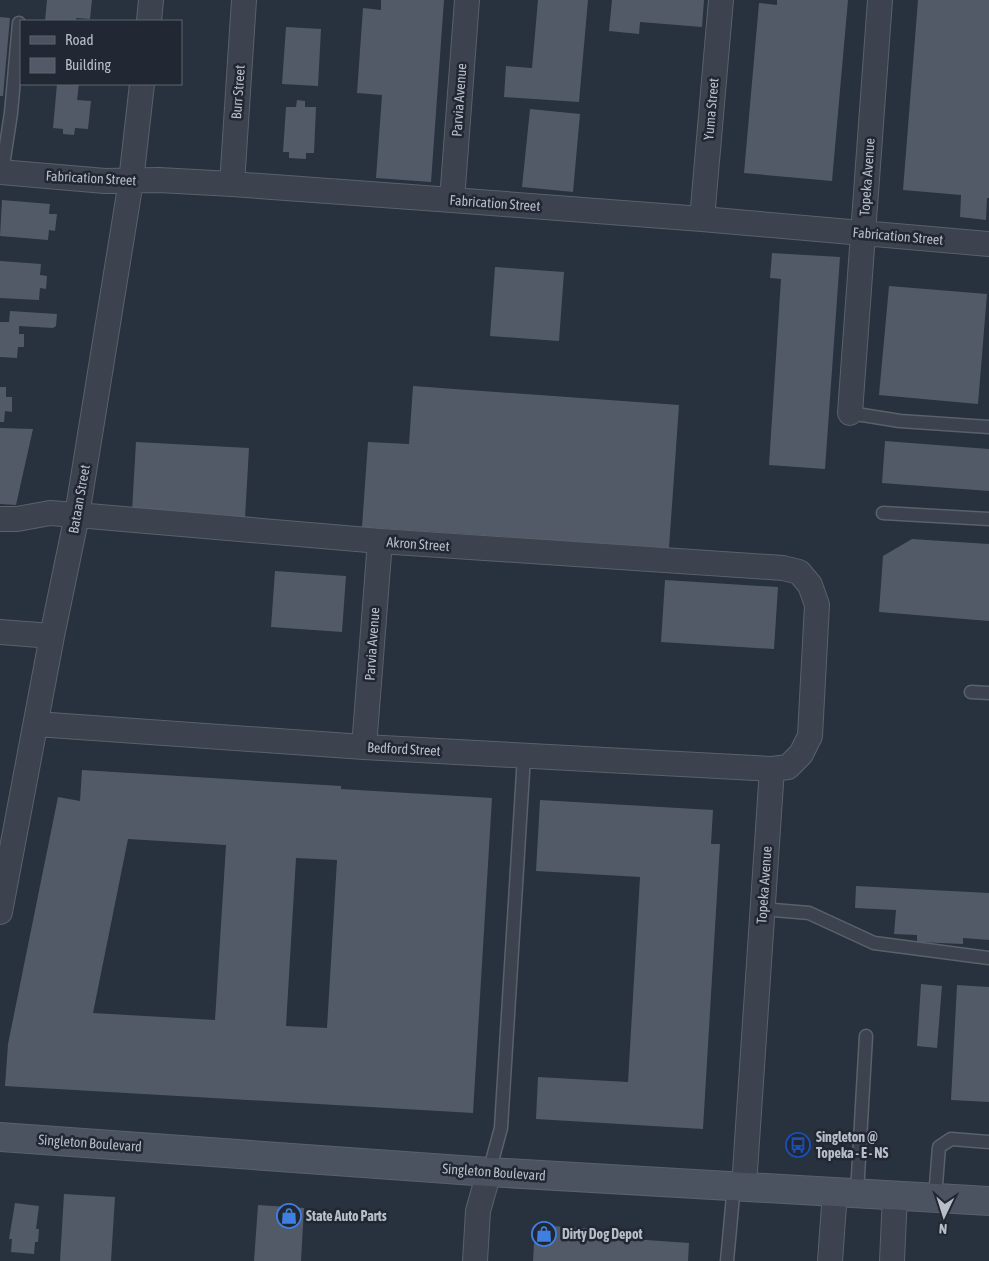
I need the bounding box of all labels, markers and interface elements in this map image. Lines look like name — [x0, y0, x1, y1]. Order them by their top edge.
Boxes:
legend — [20, 20, 182, 85]
text: Road — [65, 31, 94, 48]
text: Building — [65, 56, 111, 73]
street label: Parvia Avenue — [448, 63, 470, 137]
street label: Burr Street — [228, 64, 248, 120]
street label: Yuma Street — [700, 77, 722, 141]
street label: Topeka Avenue — [856, 137, 878, 217]
street label: Fabrication Street — [45, 168, 137, 188]
street label: Fabrication Street — [449, 192, 541, 214]
street label: Fabrication Street — [852, 224, 944, 248]
street label: Bataan Street — [65, 463, 93, 535]
street label: Akron Street — [386, 534, 450, 554]
street label: Parvia Avenue — [361, 607, 383, 681]
street label: Bedford Street — [367, 739, 441, 759]
street label: Topeka Avenue — [753, 845, 775, 925]
place label: Singleton @ Topeka - E - NS — [816, 1129, 888, 1161]
street label: Singleton Boulevard — [38, 1131, 142, 1155]
bus stop icon: Singleton @ Topeka - E - NS — [785, 1132, 811, 1158]
street label: Singleton Boulevard — [442, 1160, 546, 1184]
north arrow — [919, 1191, 969, 1241]
shop icon: State Auto Parts — [276, 1203, 302, 1229]
place label: State Auto Parts — [306, 1208, 387, 1224]
shop icon: Dirty Dog Depot — [531, 1221, 557, 1247]
text: N — [938, 1221, 948, 1237]
place label: Dirty Dog Depot — [562, 1226, 643, 1242]

